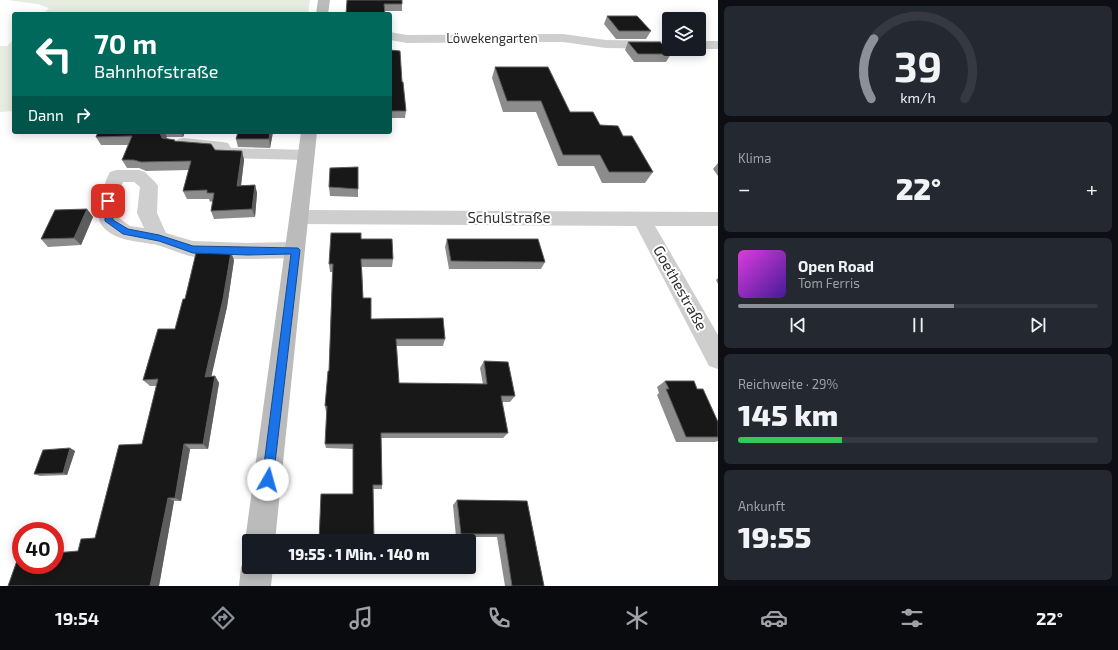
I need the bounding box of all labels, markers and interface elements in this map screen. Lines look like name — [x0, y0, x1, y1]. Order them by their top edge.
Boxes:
map controls — [662, 12, 706, 56]
button: layers — [662, 12, 706, 56]
text: 70 m — [94, 26, 157, 60]
icon: left — [28, 28, 80, 80]
street label: Löwekengarten — [446, 30, 538, 46]
text: 39 — [894, 40, 942, 90]
text: Bahnhofstraße — [94, 60, 218, 82]
text: km/h — [900, 89, 936, 106]
icon: right — [72, 104, 94, 126]
text: Dann — [28, 106, 64, 124]
text: Klima — [738, 150, 771, 166]
text: 22° — [896, 170, 941, 206]
text: − — [738, 175, 751, 201]
text: + — [1086, 175, 1098, 201]
pin — [91, 184, 125, 218]
icon: arrive — [97, 190, 119, 212]
street label: Schulstraße — [467, 208, 551, 226]
street label: Goethestraße — [650, 242, 712, 333]
text: Open Road — [798, 257, 874, 275]
text: Tom Ferris — [798, 275, 860, 291]
icon: previous — [787, 314, 809, 336]
icon: pause — [907, 314, 929, 336]
icon: next — [1027, 314, 1049, 336]
text: Reichweite · 29% — [738, 376, 838, 392]
text: 145 km — [738, 396, 838, 432]
position arrow — [247, 459, 289, 501]
text: Ankunft — [738, 498, 785, 514]
text: 19:55 — [738, 518, 811, 554]
speed limit sign: 40 — [12, 522, 64, 574]
text: 19:55 · 1 Min. · 140 m — [288, 545, 430, 563]
icon: directions — [209, 604, 237, 632]
icon: music — [347, 604, 375, 632]
icon: phone — [485, 604, 513, 632]
icon: climate — [623, 604, 651, 632]
icon: car — [760, 604, 788, 632]
icon: filters — [898, 604, 926, 632]
text: 19:54 — [55, 607, 99, 629]
text: 22° — [1036, 607, 1063, 629]

